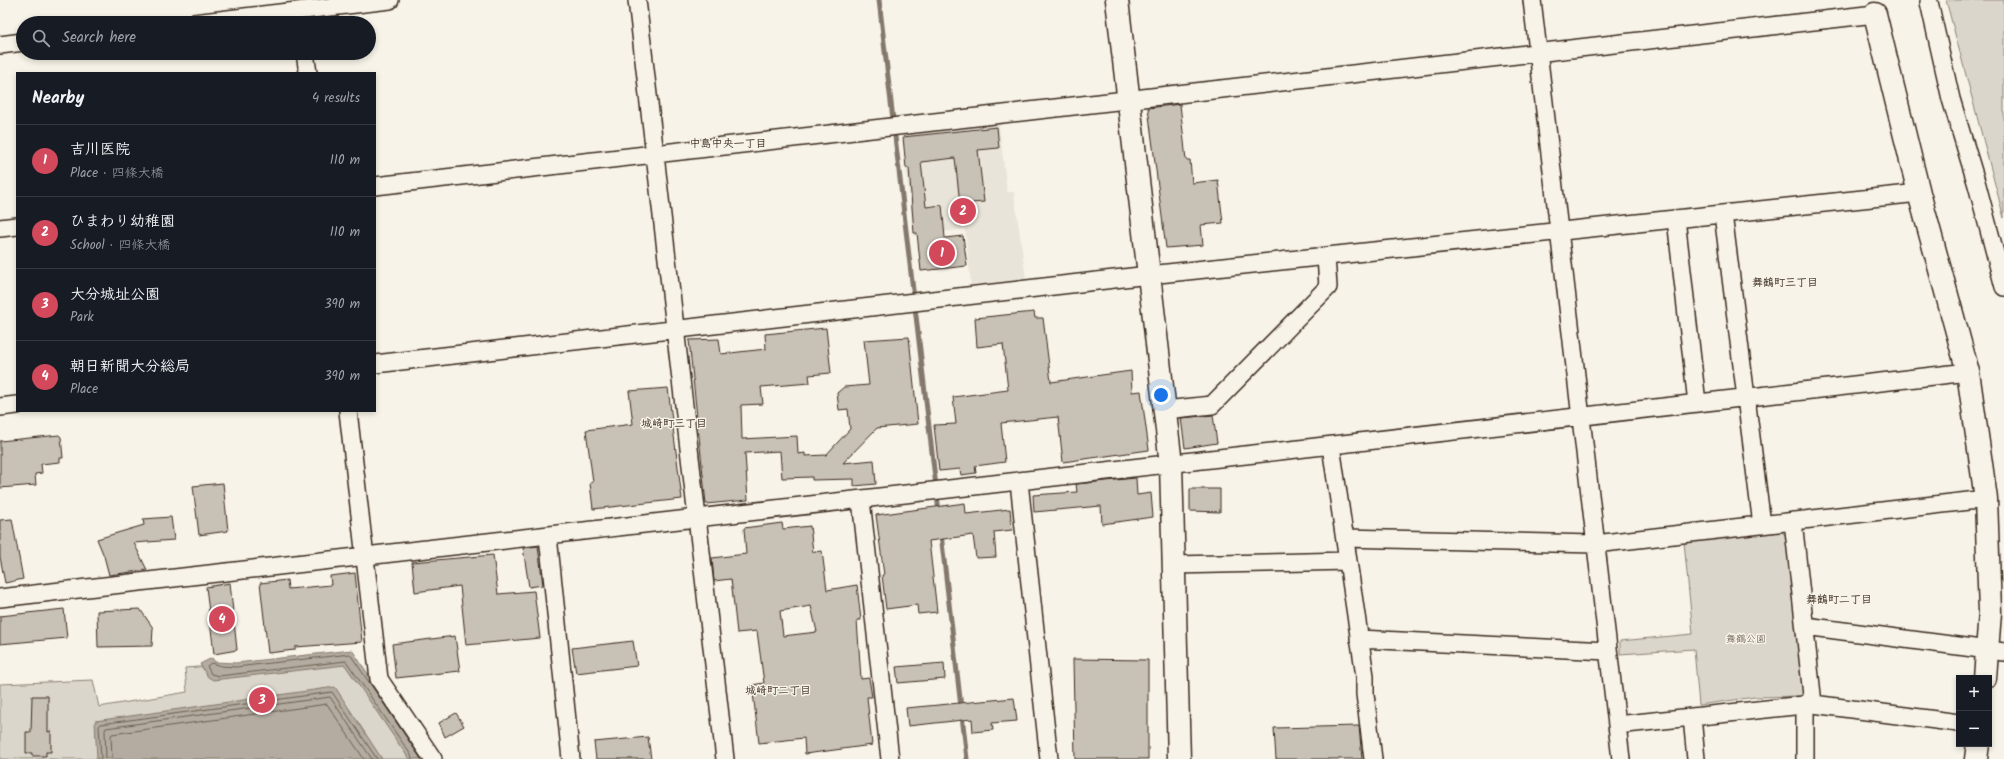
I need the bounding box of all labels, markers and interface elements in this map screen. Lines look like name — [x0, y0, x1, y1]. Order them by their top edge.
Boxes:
search box — [16, 16, 376, 60]
text: Search here — [62, 26, 136, 50]
icon: search — [30, 27, 52, 49]
text: Nearby — [32, 85, 84, 112]
text: 4 results — [312, 88, 360, 109]
district label: 中島中央一丁目 — [690, 135, 767, 153]
text: 吉川医院 — [70, 138, 130, 162]
text: 1 — [43, 150, 47, 171]
text: 110 m — [330, 150, 360, 171]
text: Place · 四條大橋 — [70, 163, 163, 184]
pin: 2 — [950, 196, 976, 226]
text: ひまわり幼稚園 — [70, 210, 175, 234]
text: 2 — [41, 222, 49, 243]
text: 110 m — [330, 222, 360, 243]
text: School · 四條大橋 — [70, 235, 170, 256]
pin: 1 — [929, 238, 955, 268]
district label: 舞鶴町三丁目 — [1752, 274, 1818, 292]
text: 大分城址公園 — [70, 283, 160, 307]
text: 3 — [41, 294, 49, 315]
text: 390 m — [324, 294, 360, 315]
text: Park — [70, 307, 94, 328]
text: 朝日新聞大分総局 — [70, 355, 190, 379]
text: 4 — [41, 366, 49, 387]
text: 390 m — [324, 366, 360, 387]
text: Place — [70, 379, 98, 400]
your location — [1151, 385, 1171, 405]
district label: 城崎町三丁目 — [641, 415, 707, 433]
district label: 舞鶴町二丁目 — [1806, 591, 1872, 609]
pin: 4 — [209, 604, 235, 634]
park label: 舞鶴公園 — [1726, 631, 1766, 647]
map controls — [1956, 675, 1992, 747]
button: + — [1956, 675, 1992, 711]
district label: 城崎町二丁目 — [745, 682, 811, 700]
pin: 3 — [249, 685, 275, 715]
button: − — [1956, 711, 1992, 747]

